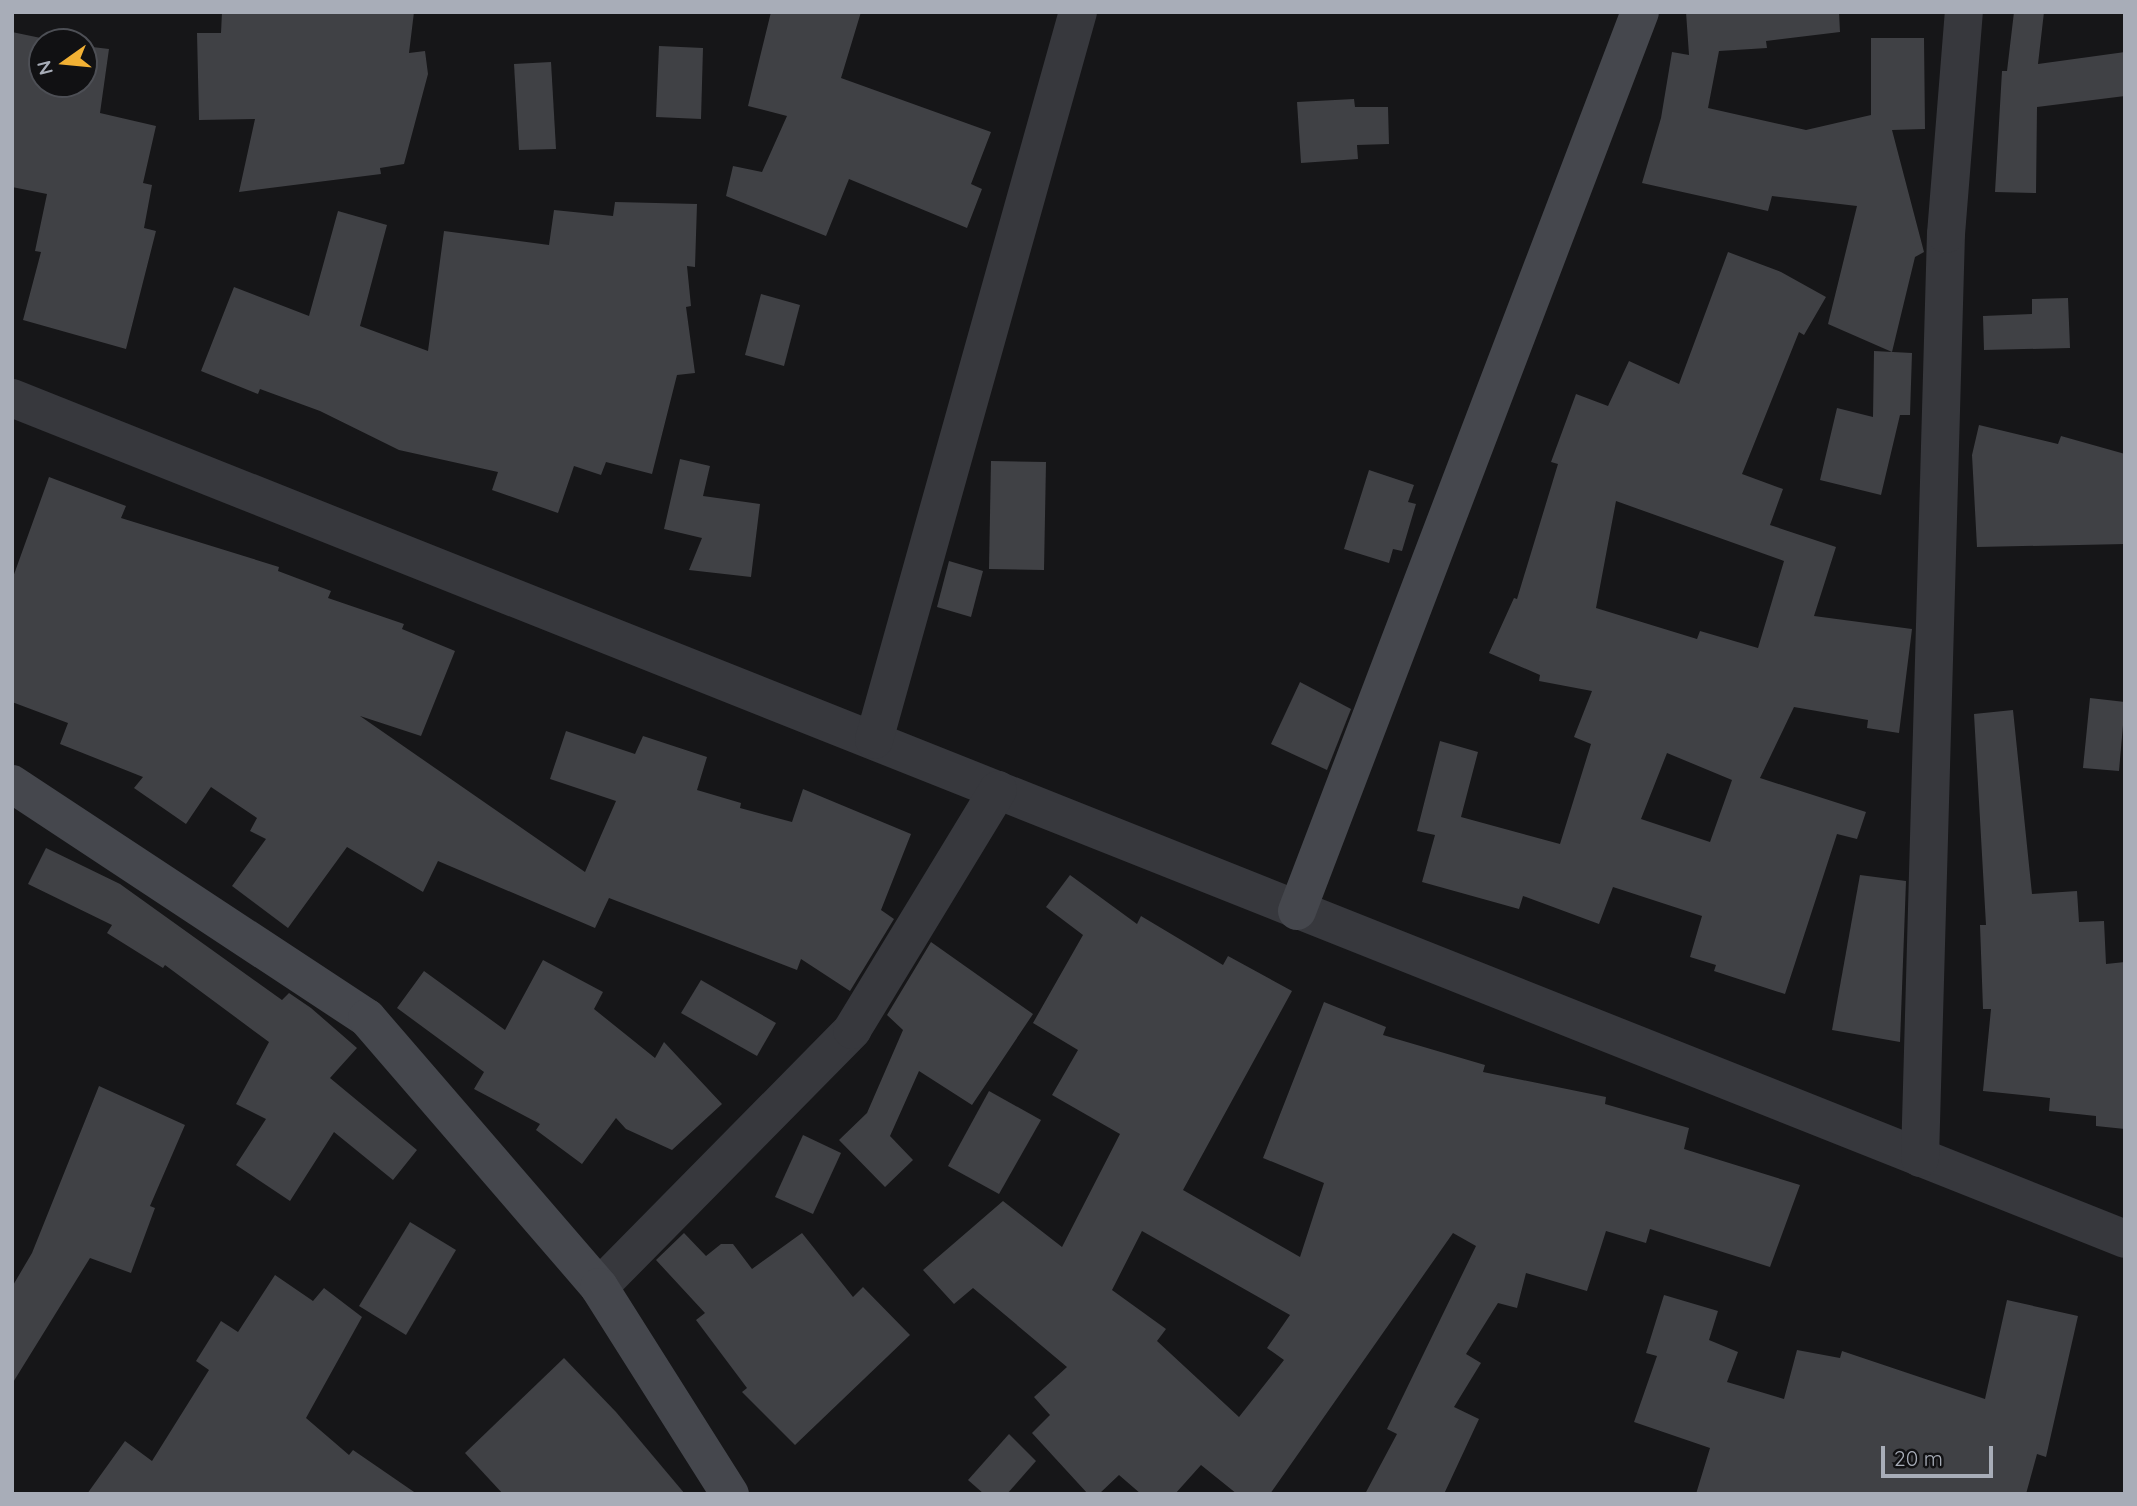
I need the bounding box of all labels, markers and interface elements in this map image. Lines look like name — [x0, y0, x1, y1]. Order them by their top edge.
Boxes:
north arrow — [28, 28, 98, 98]
text: N — [31, 58, 58, 78]
scale bar — [1885, 1432, 1997, 1476]
text: 20 m — [1894, 1445, 1943, 1471]

